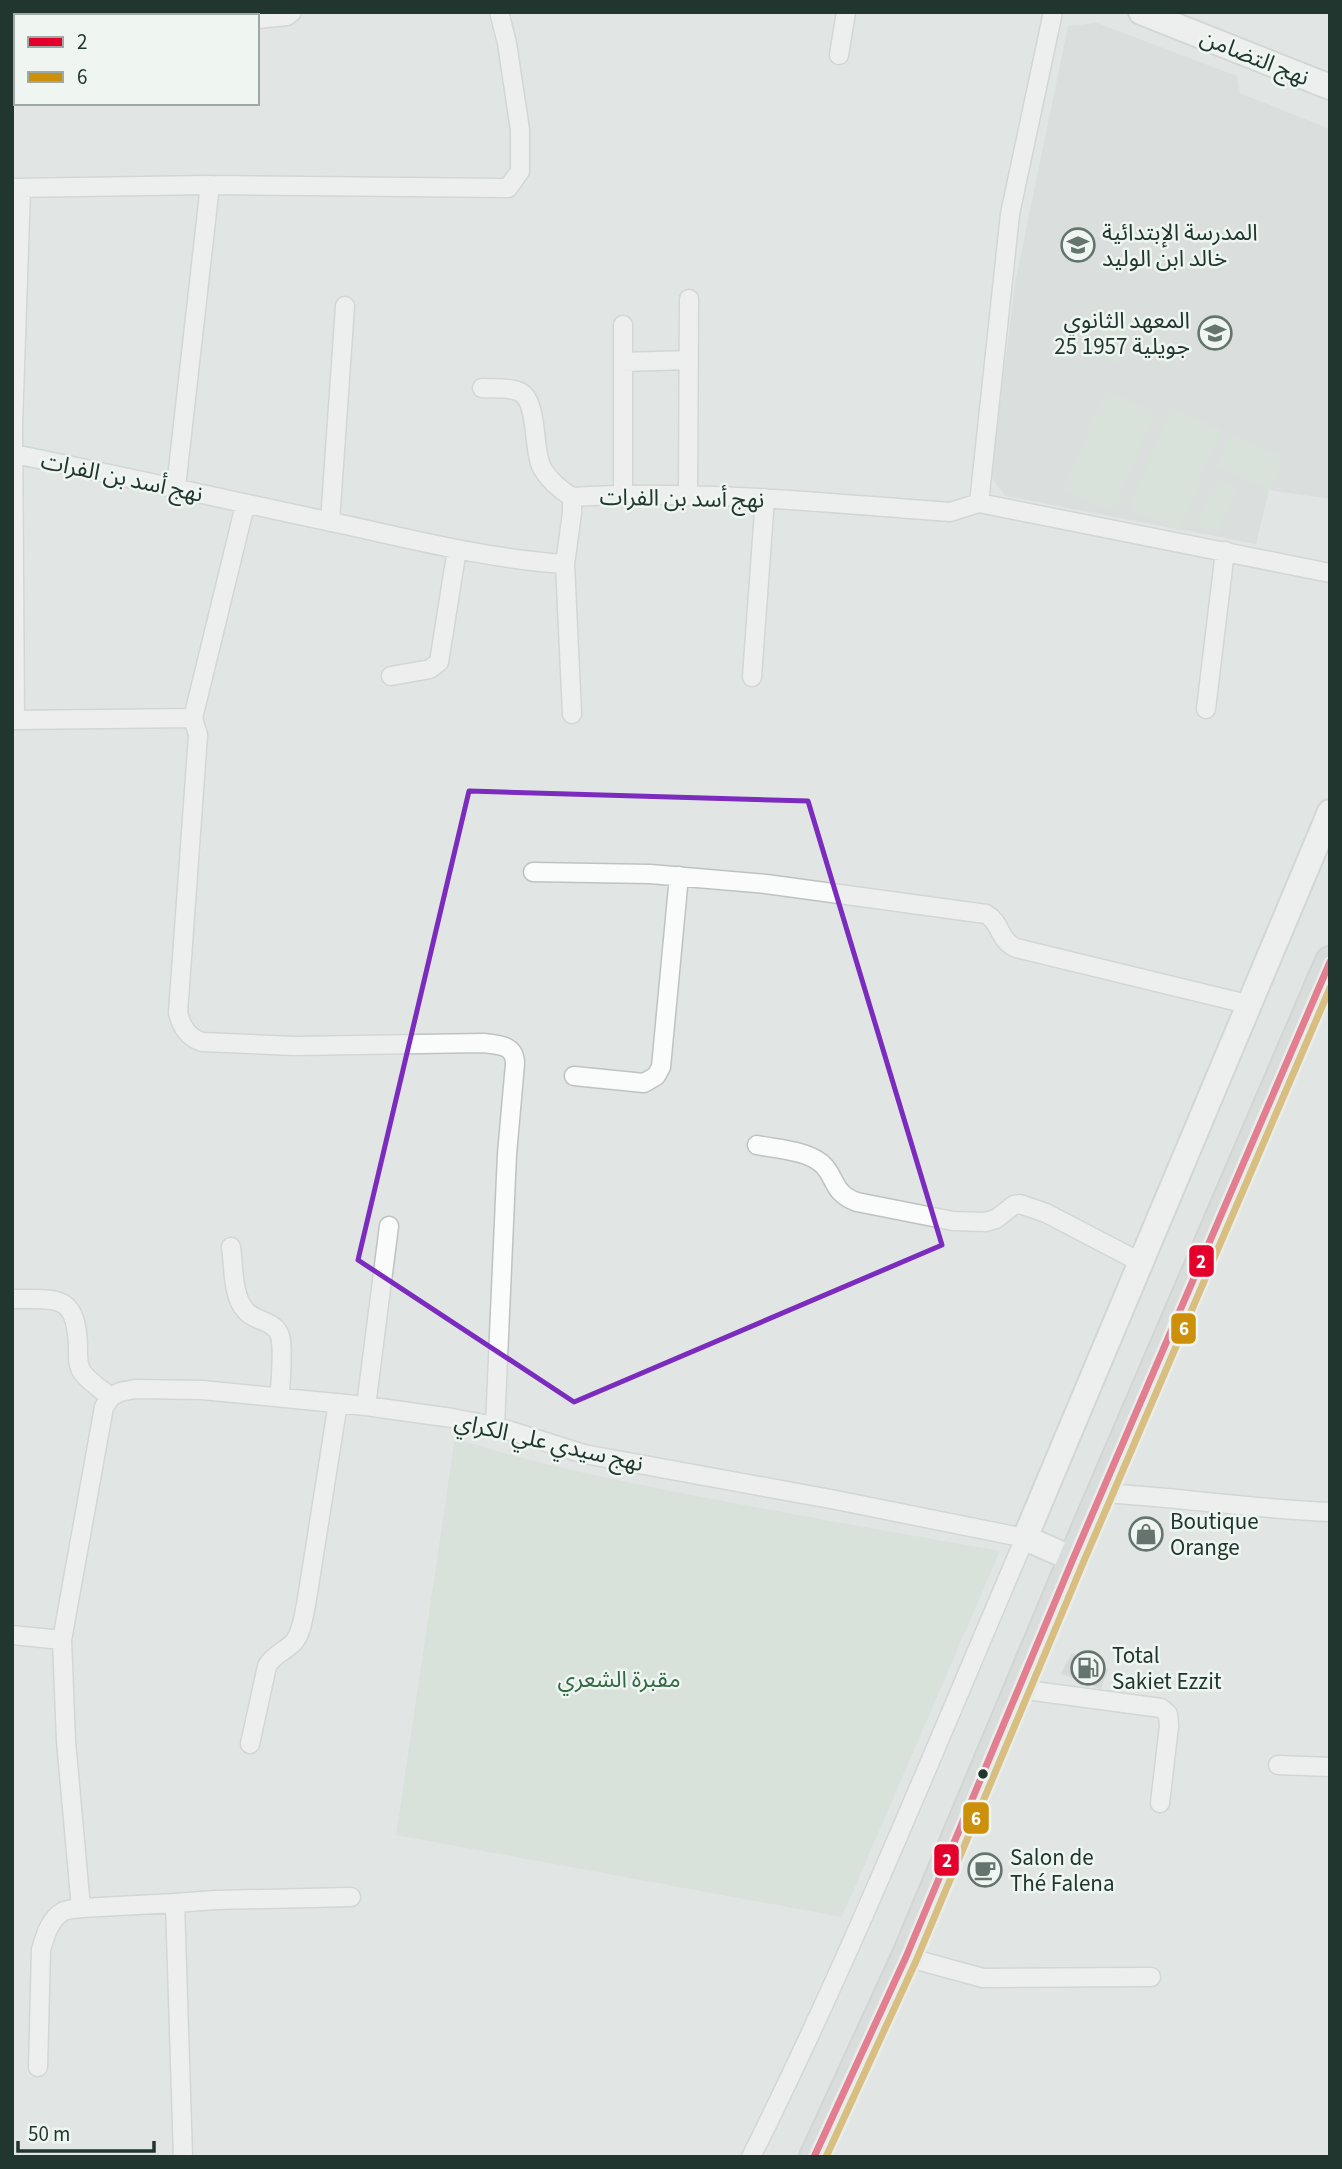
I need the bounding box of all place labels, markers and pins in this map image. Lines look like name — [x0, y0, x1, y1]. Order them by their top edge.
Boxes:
place label: المدرسة الإبتدائية خالد ابن الوليد — [1102, 216, 1258, 275]
school or university icon: المدرسة الإبتدائية خالد ابن الوليد — [1059, 226, 1097, 264]
place label: المعهد الثانوي 25 جويلية 1957 — [1054, 304, 1190, 363]
school or university icon: المعهد الثانوي 25 جويلية 1957 — [1196, 314, 1234, 352]
place label: Boutique Orange — [1170, 1505, 1259, 1564]
shop icon: Boutique Orange — [1127, 1515, 1165, 1553]
place label: Total Sakiet Ezzit — [1112, 1639, 1222, 1698]
fuel station icon: Total Sakiet Ezzit — [1069, 1649, 1107, 1687]
unlabelled marker — [976, 1767, 990, 1781]
place label: Salon de Thé Falena — [1010, 1841, 1114, 1900]
cafe icon: Salon de Thé Falena — [966, 1851, 1004, 1889]

